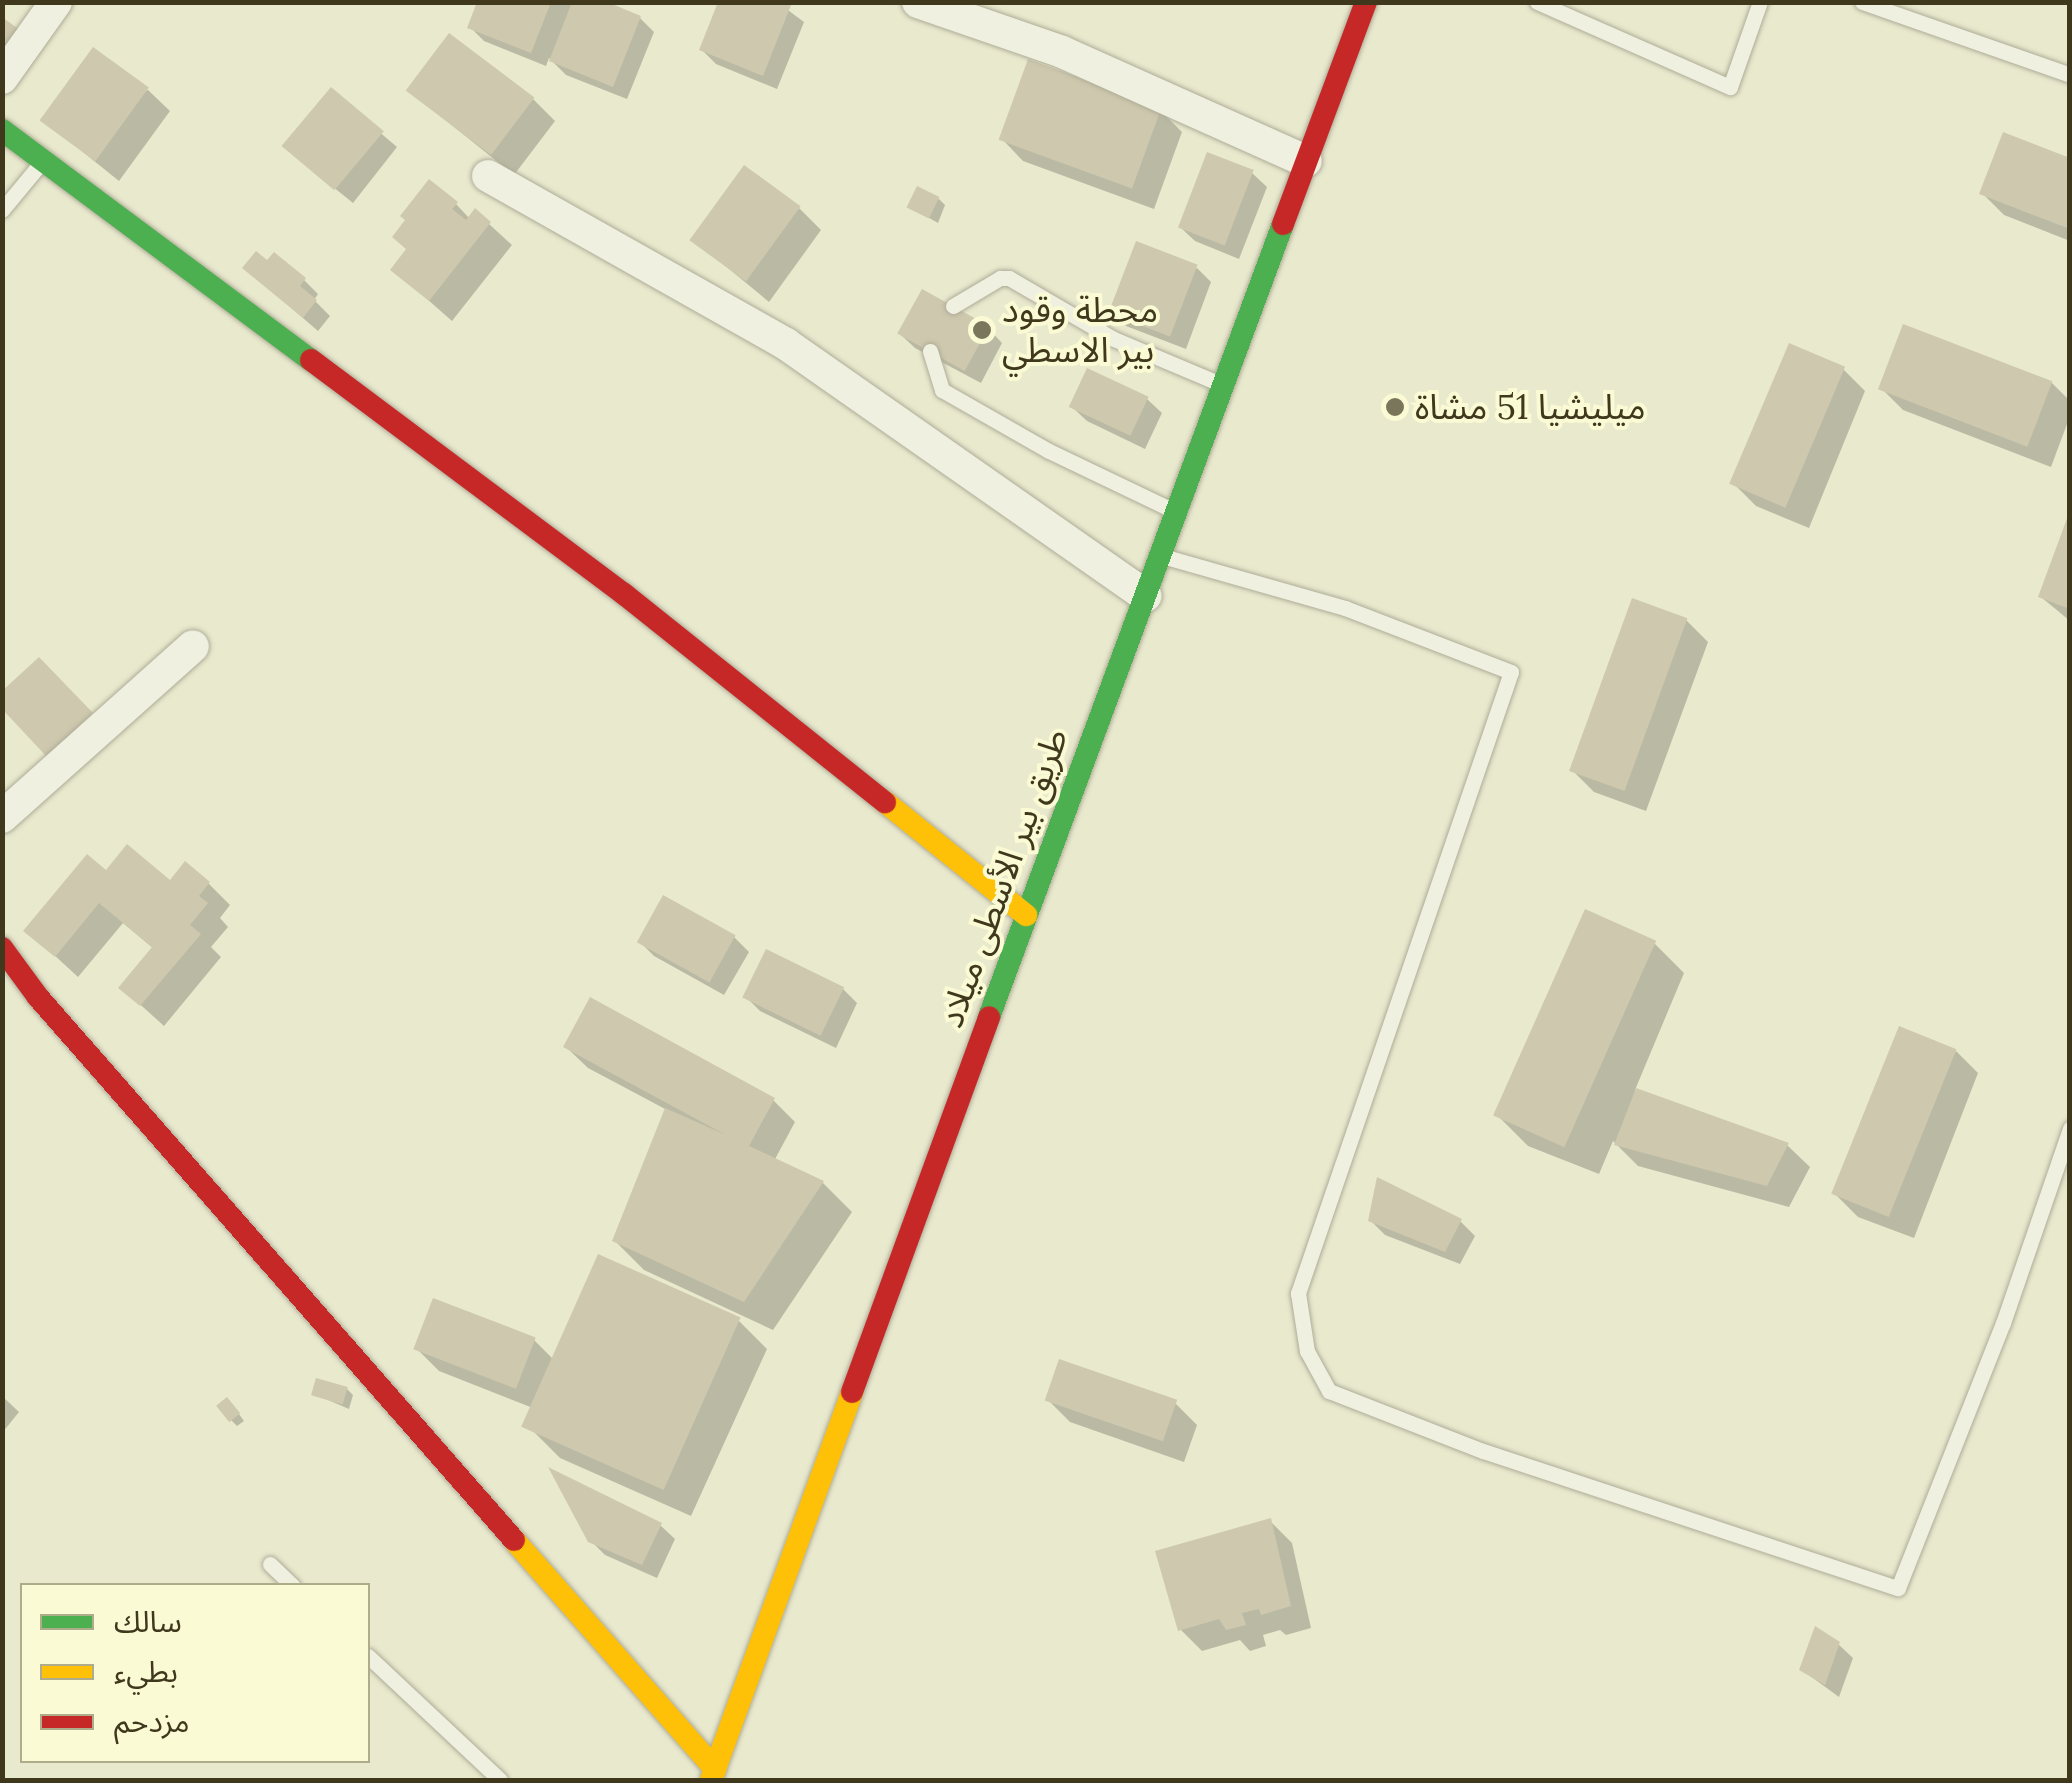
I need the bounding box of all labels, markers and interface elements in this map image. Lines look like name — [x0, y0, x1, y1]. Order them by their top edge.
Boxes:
place label: محطة وقود بير الاسطي — [1002, 289, 1158, 371]
marker: محطة وقود بير الاسطي — [971, 319, 993, 341]
place label: ميليشيا 51 مشاة — [1415, 386, 1646, 428]
marker: ميليشيا 51 مشاة — [1384, 396, 1406, 418]
street label: طريق بير الأسطى ميلاد — [929, 723, 1077, 1033]
legend — [20, 1583, 370, 1763]
text: سالك — [114, 1602, 182, 1640]
text: بطيء — [114, 1652, 178, 1690]
text: مزدحم — [114, 1702, 190, 1740]

